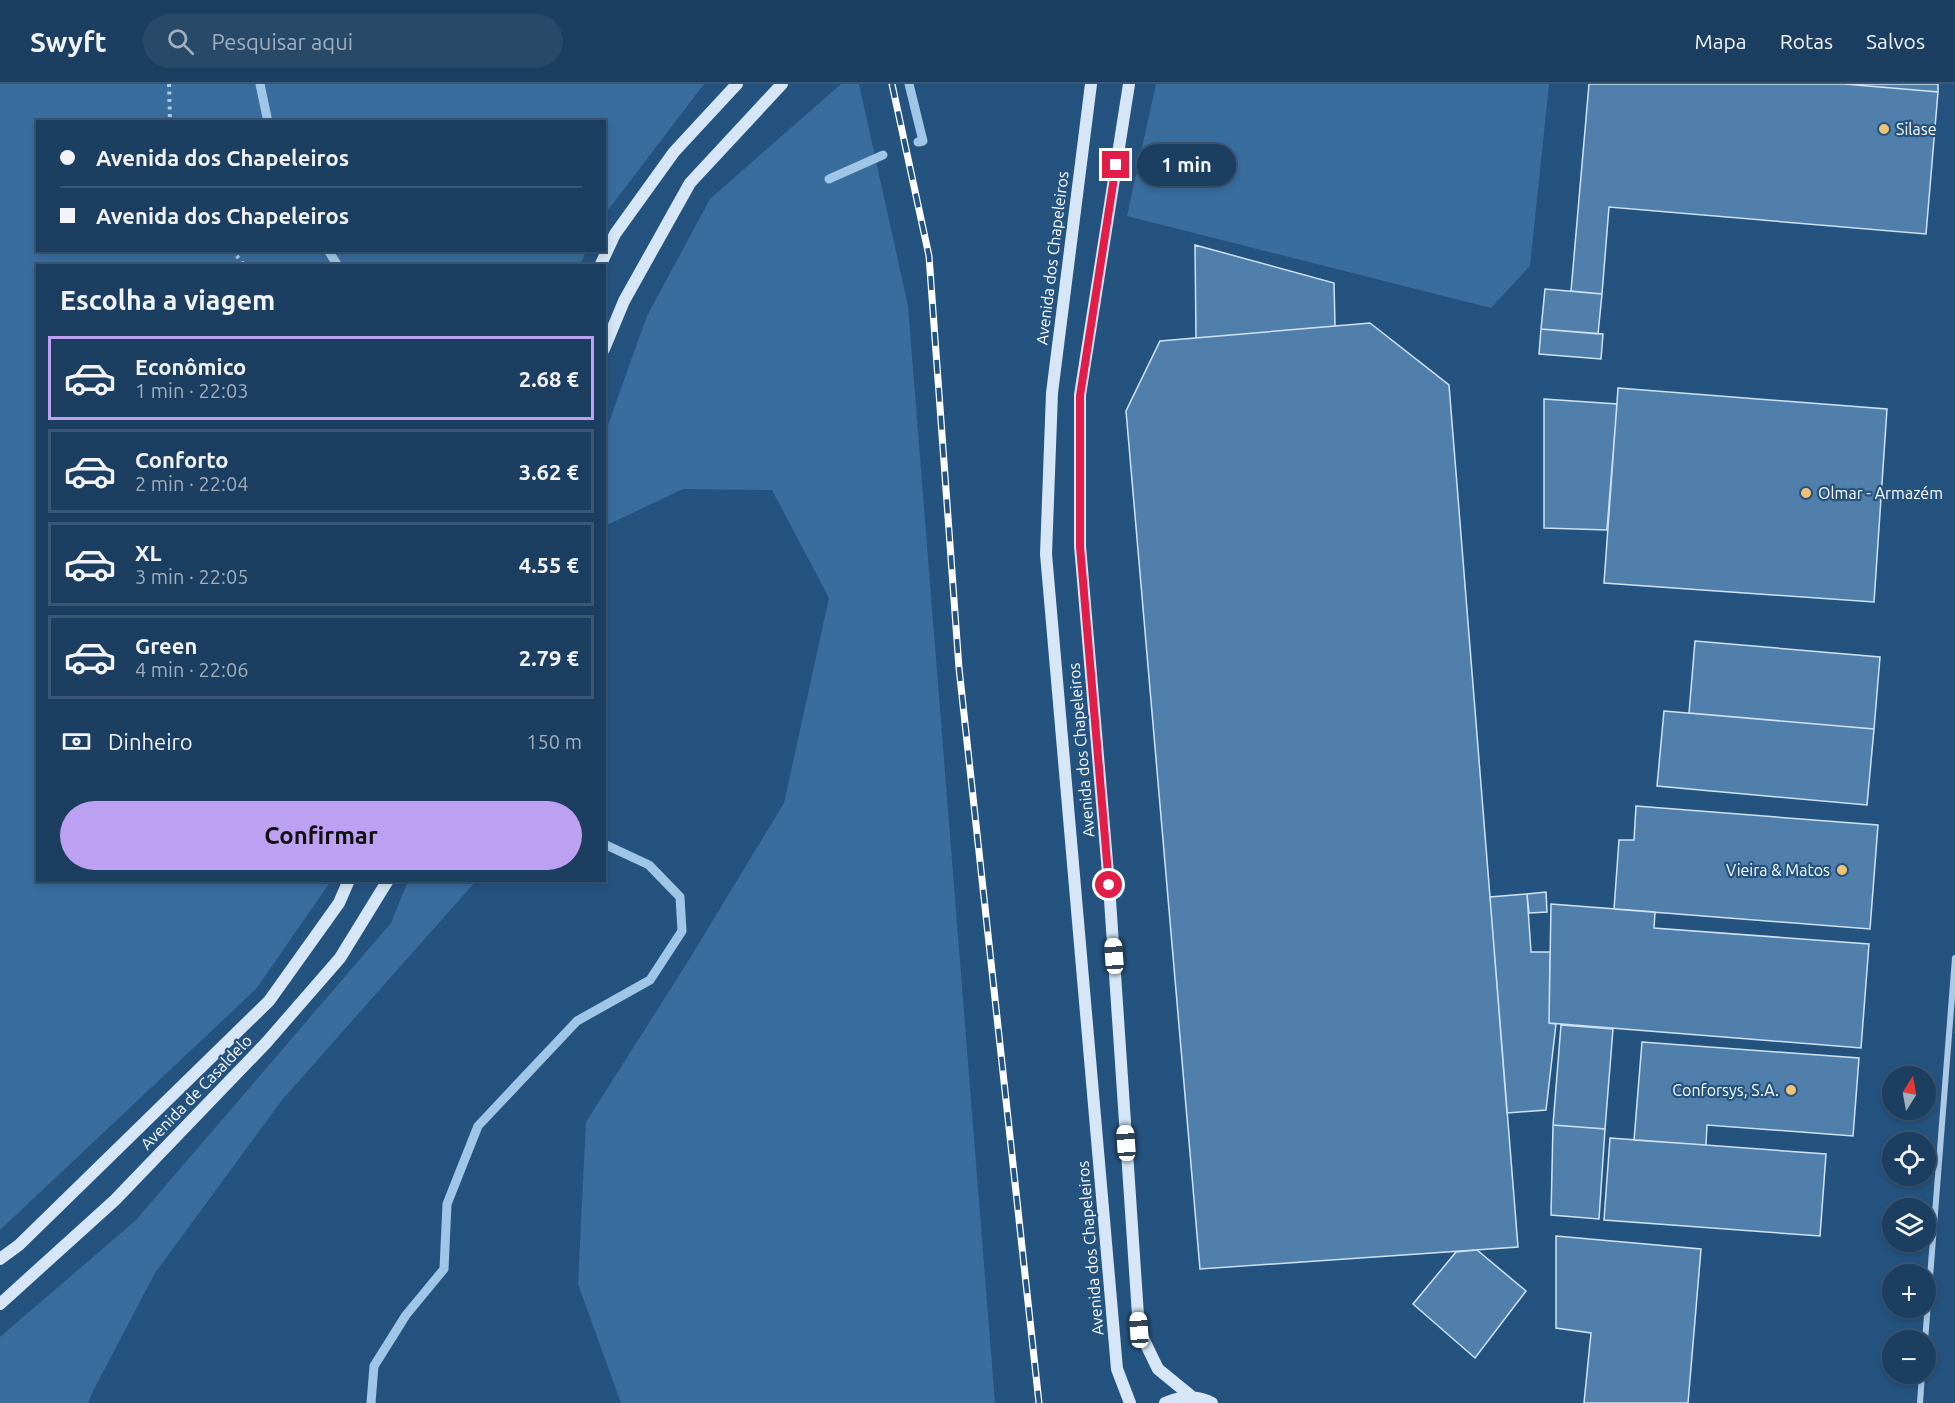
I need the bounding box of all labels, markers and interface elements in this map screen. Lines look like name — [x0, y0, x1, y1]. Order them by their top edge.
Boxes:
search box — [143, 14, 563, 68]
icon: search — [164, 25, 197, 58]
text: Swyft — [30, 26, 107, 57]
text: Pesquisar aqui — [212, 29, 353, 54]
text: Mapa — [1695, 29, 1747, 53]
text: Rotas — [1780, 29, 1833, 53]
text: Salvos — [1866, 29, 1925, 53]
place label: Silase — [1896, 120, 1937, 138]
marker: Silase — [1877, 122, 1891, 136]
callout: 1 min — [1137, 144, 1236, 186]
text: Avenida dos Chapeleiros — [96, 145, 349, 170]
route end — [1102, 151, 1129, 178]
text: 1 min — [1161, 153, 1212, 176]
street label: Avenida dos Chapeleiros — [1032, 170, 1072, 346]
text: Avenida dos Chapeleiros — [96, 203, 349, 228]
text: Escolha a viagem — [60, 285, 275, 315]
icon: car — [63, 351, 117, 405]
text: Econômico — [135, 354, 246, 379]
text: 2.68 € — [519, 366, 579, 391]
text: 1 min · 22:03 — [135, 379, 249, 402]
icon: car — [63, 444, 117, 498]
text: Conforto — [135, 447, 229, 472]
text: 3.62 € — [519, 459, 579, 484]
text: 2 min · 22:04 — [135, 472, 249, 495]
place label: Olmar - Armazém — [1818, 484, 1943, 502]
marker: Olmar - Armazém — [1799, 486, 1813, 500]
icon: car — [63, 537, 117, 591]
text: XL — [135, 540, 162, 565]
text: 4.55 € — [519, 552, 579, 577]
text: 3 min · 22:05 — [135, 565, 249, 588]
icon: car — [63, 630, 117, 684]
text: Green — [135, 633, 197, 658]
text: 2.79 € — [519, 645, 579, 670]
text: 4 min · 22:06 — [135, 658, 249, 681]
street label: Avenida dos Chapeleiros — [1064, 662, 1098, 838]
icon: cash — [60, 725, 93, 758]
text: Dinheiro — [108, 729, 193, 754]
text: 150 m — [526, 730, 582, 753]
button: Confirmar — [60, 801, 582, 870]
place label: Vieira & Matos — [1726, 861, 1830, 879]
marker: Vieira & Matos — [1835, 863, 1849, 877]
route start — [1095, 871, 1122, 898]
car — [1104, 937, 1124, 975]
street label: Avenida de Casaldelo — [137, 1031, 255, 1153]
north arrow — [1882, 1066, 1936, 1120]
map controls — [1882, 1066, 1936, 1384]
place label: Conforsys, S.A. — [1672, 1081, 1779, 1099]
marker: Conforsys, S.A. — [1784, 1083, 1798, 1097]
car — [1116, 1124, 1136, 1162]
button: locate — [1882, 1132, 1936, 1186]
street label: Avenida dos Chapeleiros — [1073, 1160, 1107, 1336]
button: layers — [1882, 1198, 1936, 1252]
button: + — [1882, 1264, 1936, 1318]
car — [1129, 1311, 1149, 1349]
button: − — [1882, 1330, 1936, 1384]

